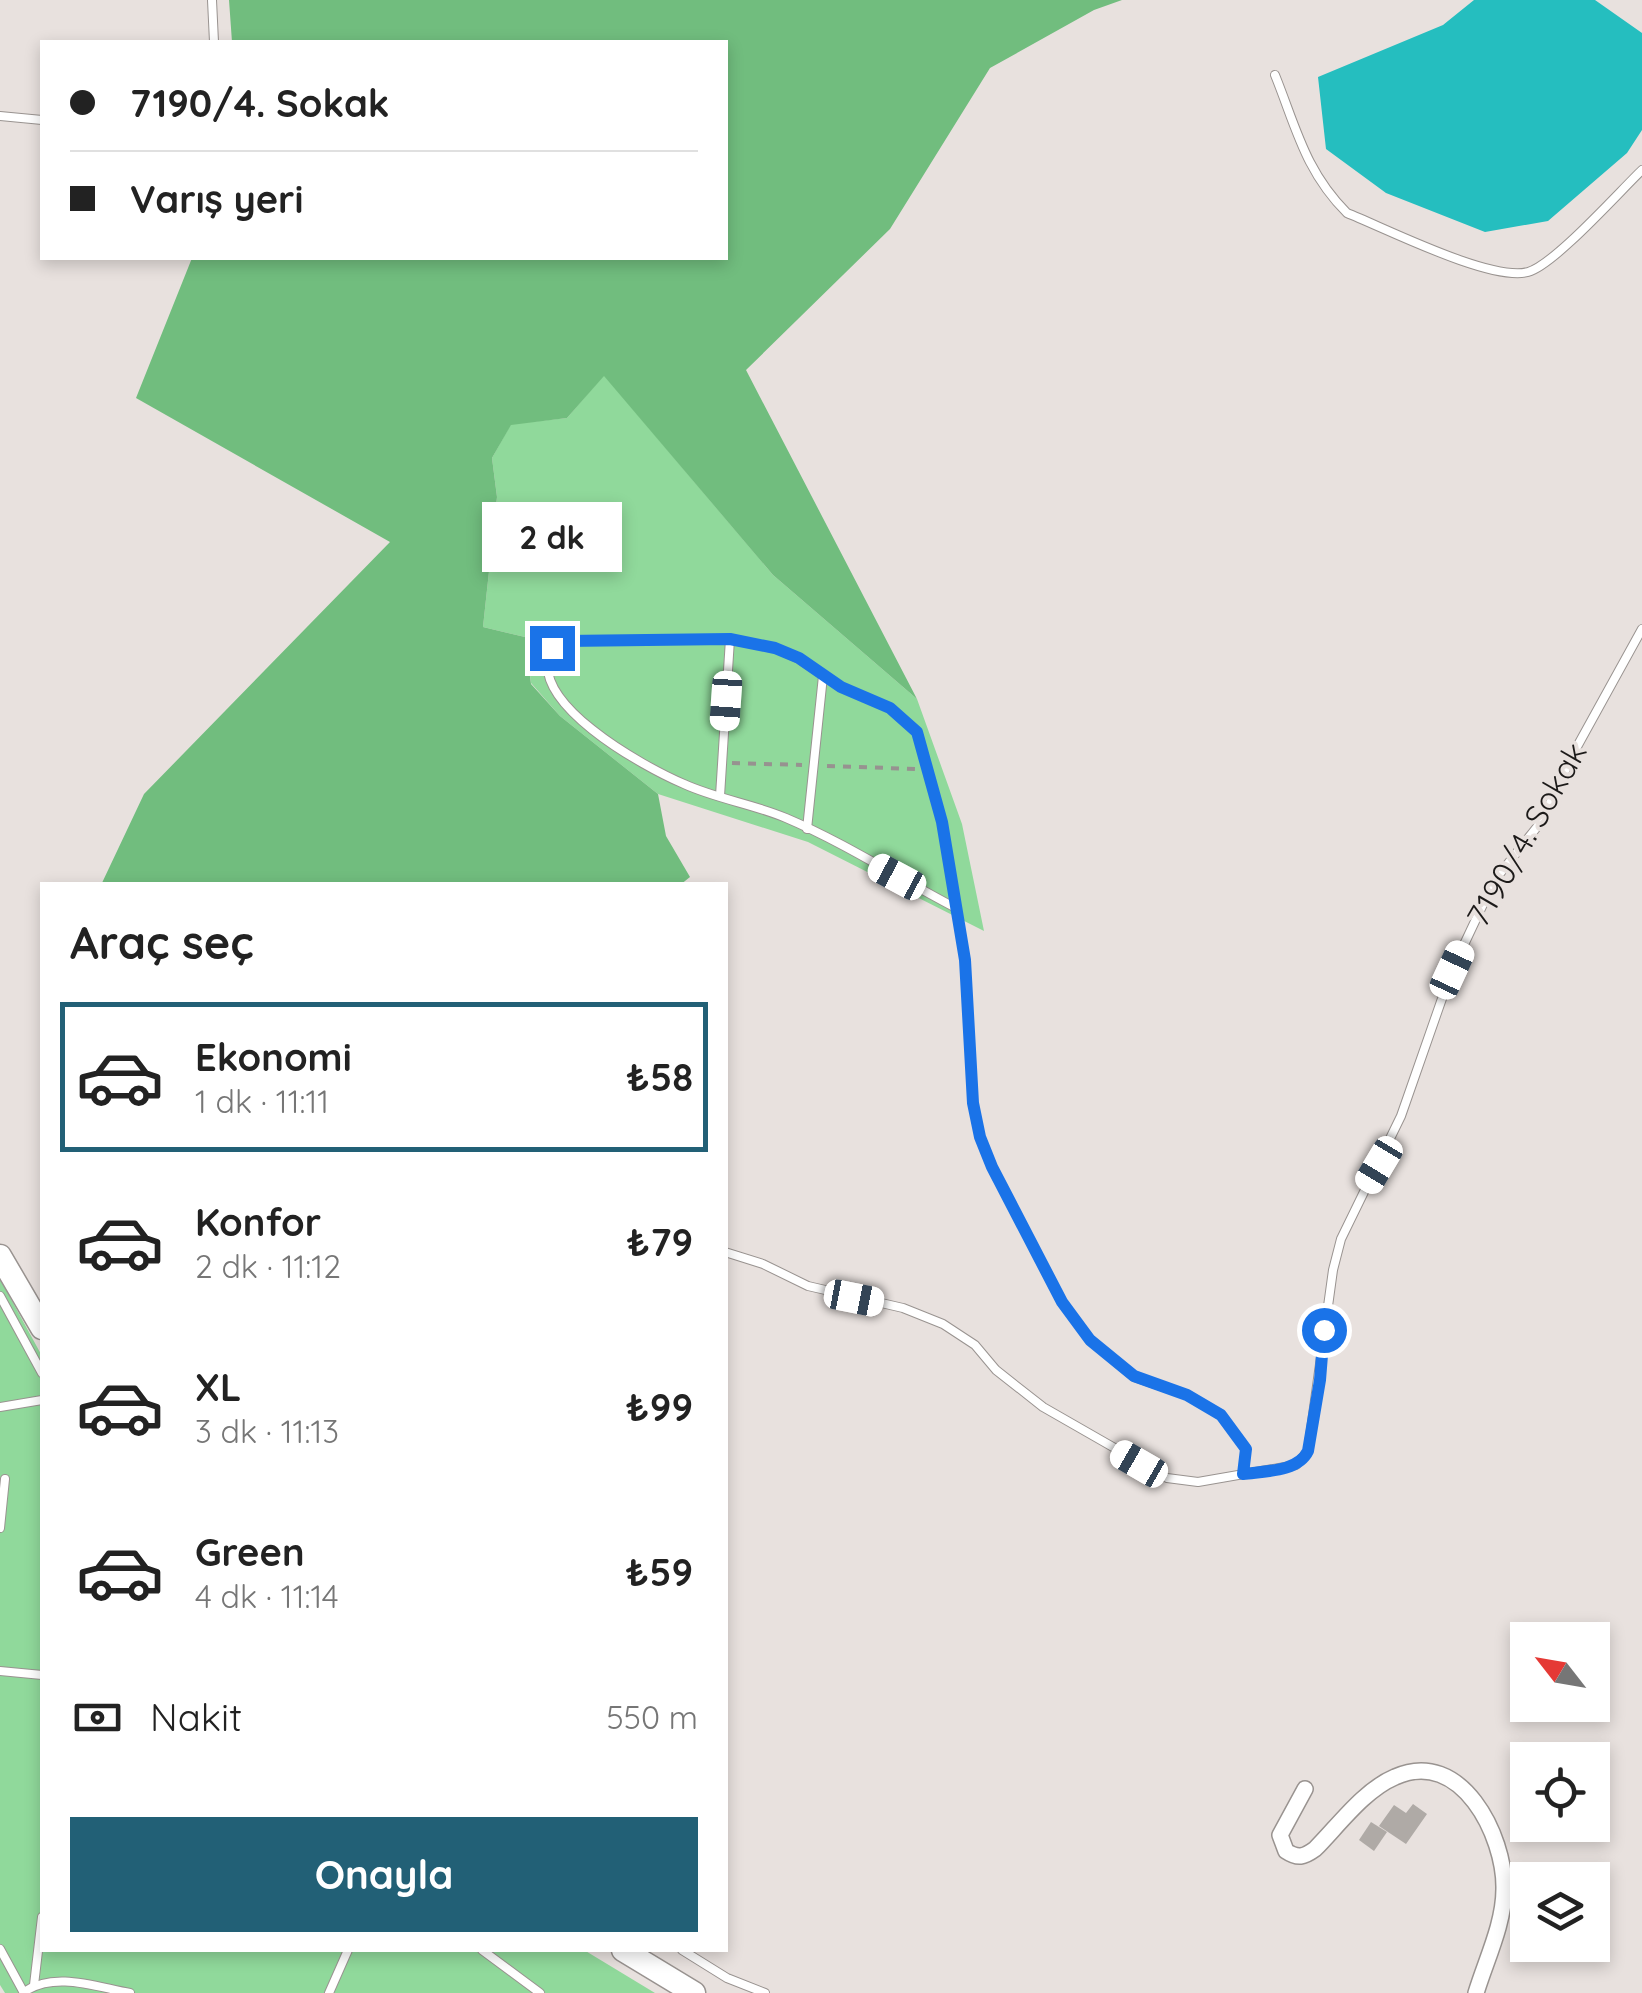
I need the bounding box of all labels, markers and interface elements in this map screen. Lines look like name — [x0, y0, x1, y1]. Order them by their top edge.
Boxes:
text: 7190/4. Sokak — [130, 79, 389, 127]
text: Varış yeri — [130, 175, 304, 223]
callout: 2 dk — [482, 503, 622, 573]
text: 2 dk — [519, 517, 585, 557]
route end — [530, 626, 575, 671]
car — [709, 670, 743, 732]
street label: 7190/4. Sokak — [1457, 735, 1595, 933]
car — [863, 850, 931, 904]
text: Araç seç — [70, 914, 254, 970]
car — [1426, 936, 1478, 1004]
icon: car — [75, 1032, 165, 1122]
text: Ekonomi — [195, 1033, 352, 1081]
text: ₺58 — [626, 1053, 693, 1101]
text: 1 dk · 11:11 — [195, 1081, 329, 1121]
car — [1351, 1132, 1407, 1198]
icon: car — [75, 1197, 165, 1287]
text: Konfor — [195, 1198, 321, 1246]
text: ₺79 — [626, 1218, 693, 1266]
text: 2 dk · 11:12 — [195, 1246, 341, 1286]
car — [822, 1278, 886, 1318]
route start — [1302, 1308, 1347, 1353]
icon: car — [75, 1362, 165, 1452]
text: XL — [195, 1363, 241, 1411]
text: ₺99 — [626, 1383, 693, 1431]
text: 3 dk · 11:13 — [195, 1411, 339, 1451]
car — [1106, 1436, 1172, 1492]
icon: car — [75, 1527, 165, 1617]
text: Green — [195, 1528, 305, 1576]
text: ₺59 — [625, 1548, 693, 1596]
text: 4 dk · 11:14 — [195, 1576, 339, 1616]
north arrow — [1510, 1622, 1610, 1722]
map controls — [1510, 1622, 1610, 1962]
icon: cash — [70, 1690, 125, 1745]
text: Nakit — [150, 1693, 242, 1741]
text: 550 m — [606, 1697, 698, 1737]
button: locate — [1510, 1742, 1610, 1842]
button: Onayla — [70, 1817, 698, 1932]
button: layers — [1510, 1862, 1610, 1962]

